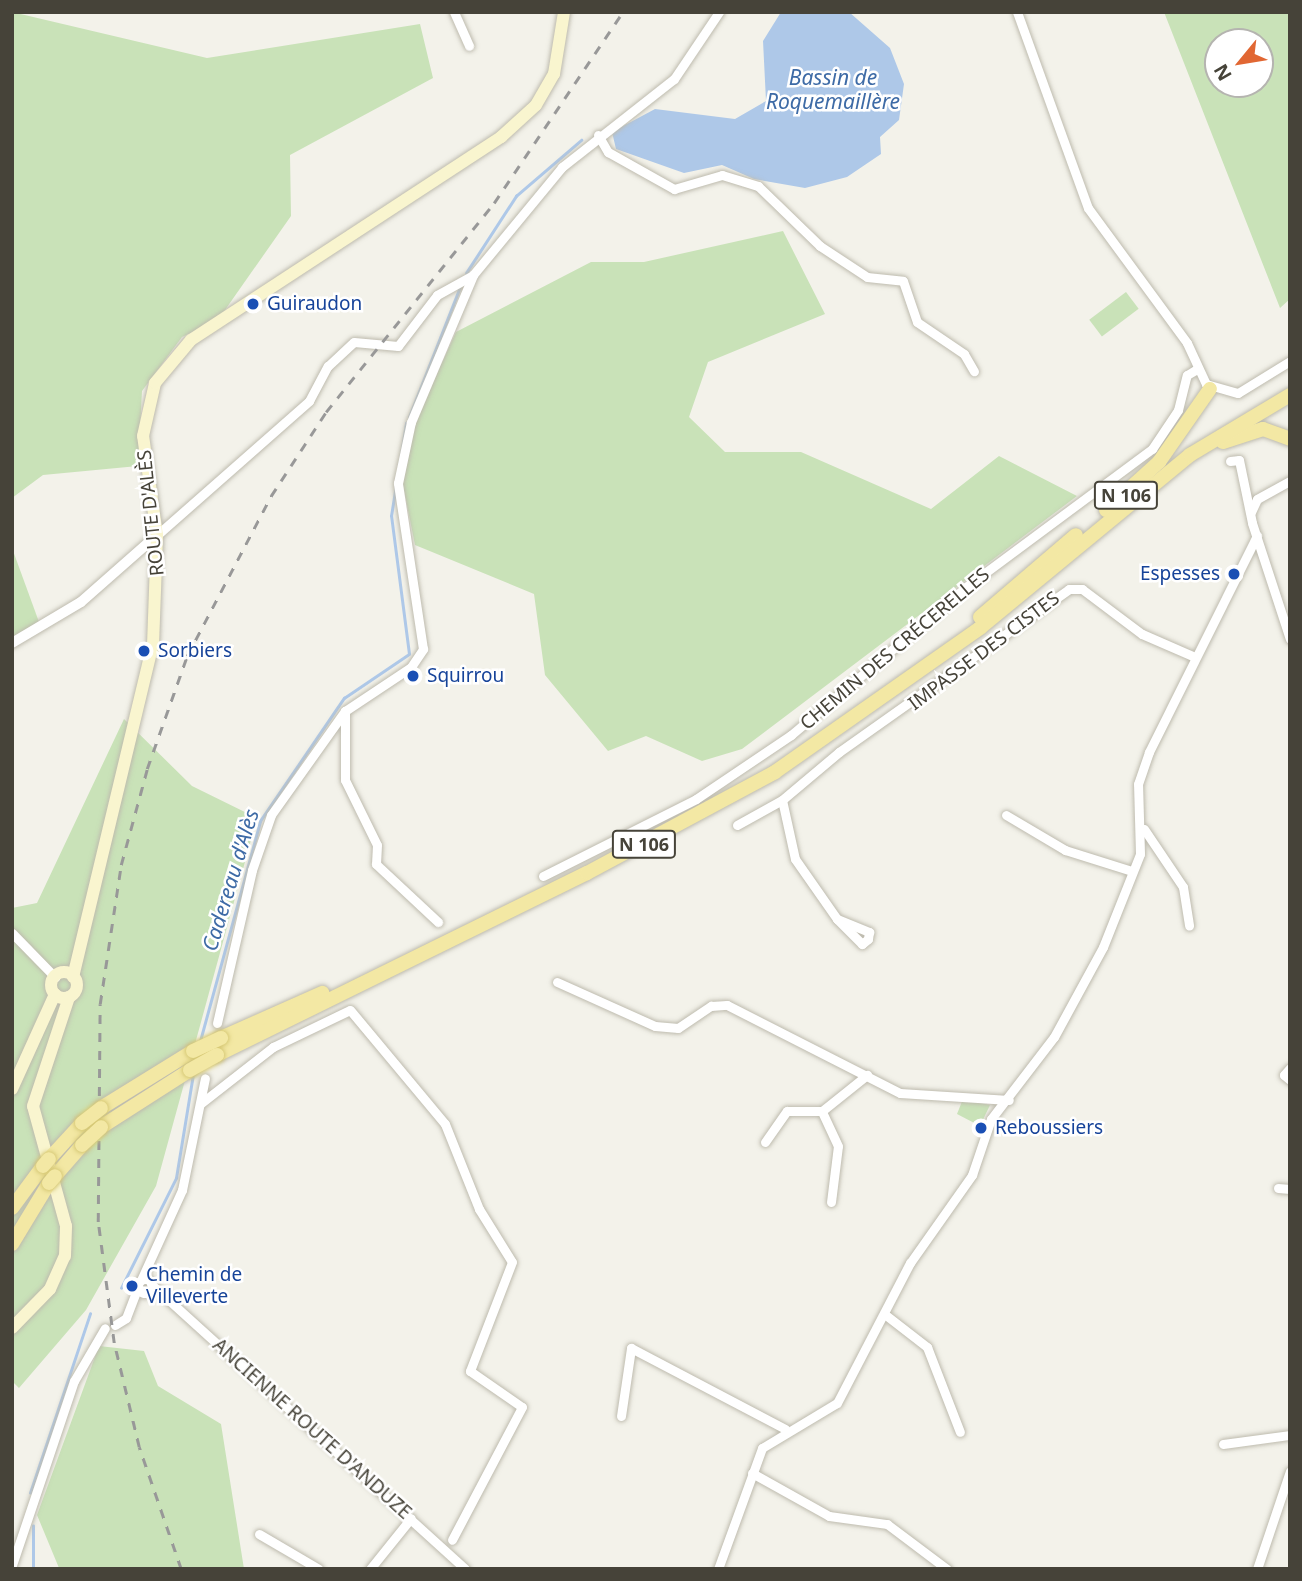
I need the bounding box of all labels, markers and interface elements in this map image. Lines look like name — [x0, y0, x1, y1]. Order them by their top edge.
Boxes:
north arrow — [1204, 28, 1274, 98]
text: N — [1207, 59, 1238, 86]
water label: Bassin de Roquemaillère — [766, 64, 900, 114]
place label: Guiraudon — [267, 293, 362, 315]
marker: Guiraudon — [245, 296, 261, 312]
street label: ROUTE D'ALÈS — [133, 449, 169, 577]
road number: N 106 — [1093, 480, 1159, 509]
street label: CHEMIN DES CRÉCERELLES — [796, 563, 994, 735]
place label: Espesses — [1140, 563, 1220, 585]
marker: Espesses — [1226, 566, 1242, 582]
street label: IMPASSE DES CISTES — [904, 587, 1064, 715]
place label: Sorbiers — [158, 640, 232, 662]
marker: Sorbiers — [136, 643, 152, 659]
place label: Squirrou — [427, 665, 504, 687]
marker: Squirrou — [405, 668, 421, 684]
water label: Cadereau d'Alès — [196, 806, 264, 954]
road number: N 106 — [611, 830, 677, 858]
place label: Reboussiers — [995, 1117, 1103, 1139]
marker: Reboussiers — [973, 1120, 989, 1136]
place label: Chemin de Villeverte — [146, 1264, 242, 1308]
marker: Chemin de Villeverte — [124, 1278, 140, 1294]
street label: ANCIENNE ROUTE D'ANDUZE — [208, 1334, 416, 1524]

